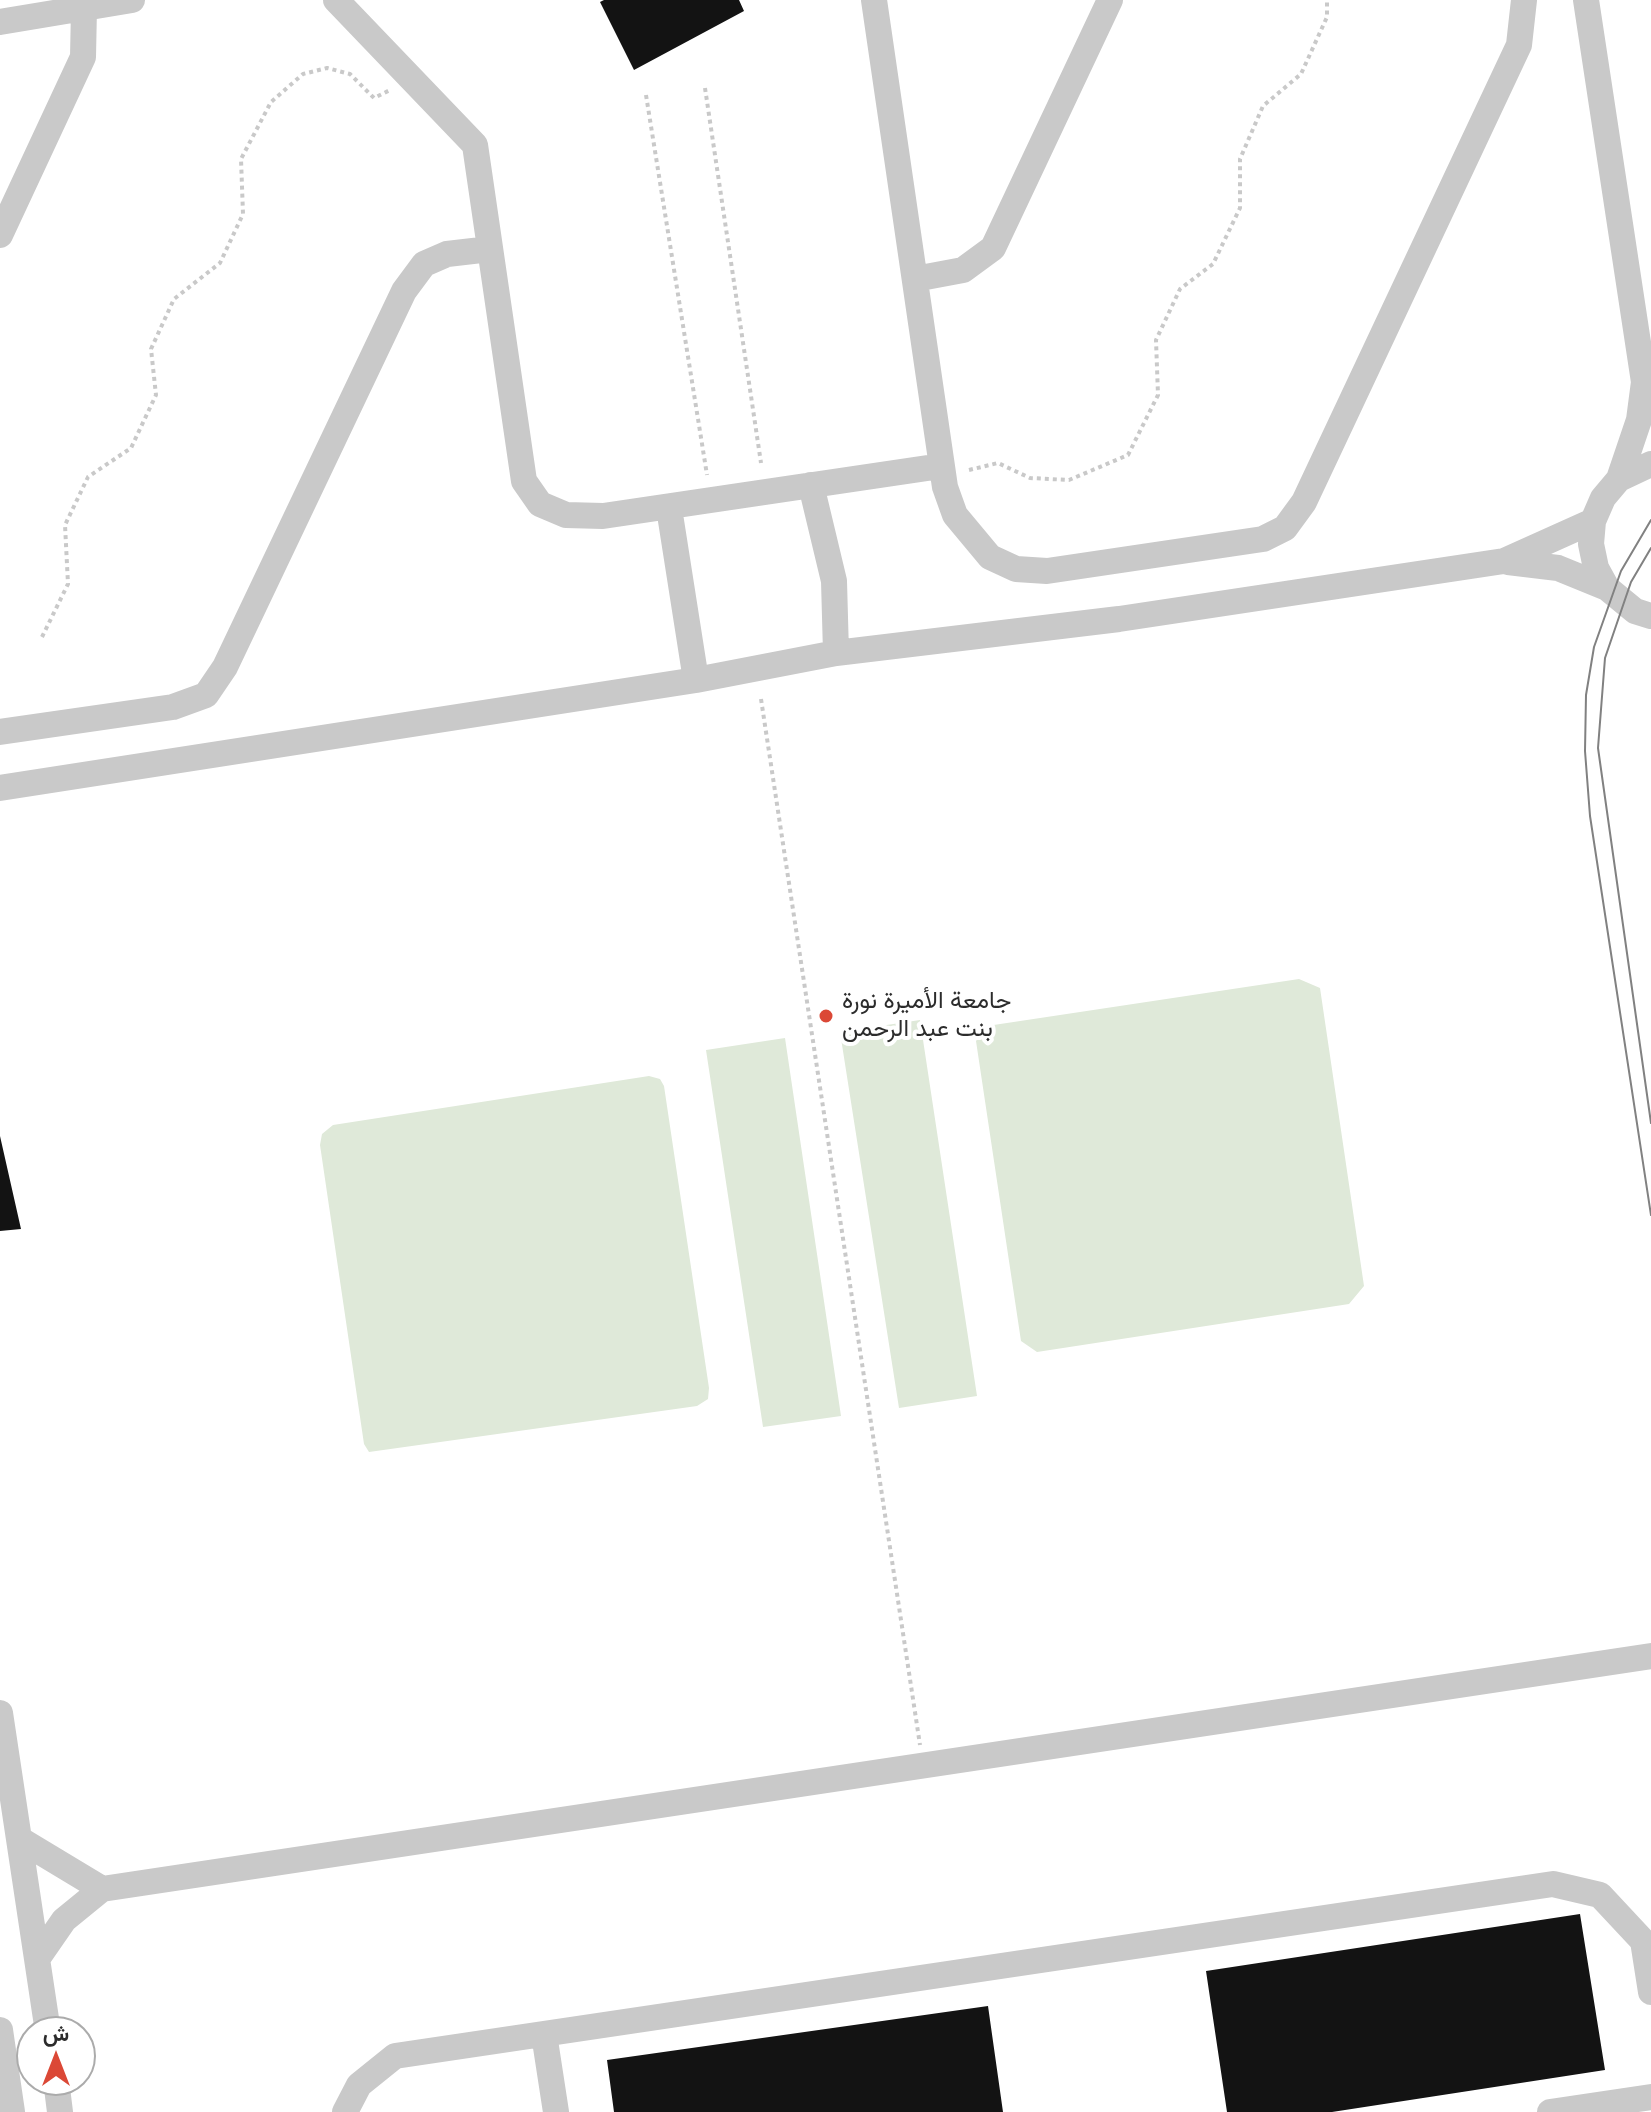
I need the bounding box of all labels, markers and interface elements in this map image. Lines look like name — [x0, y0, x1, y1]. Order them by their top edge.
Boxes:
place label: جامعة الأميرة نورة بنت عبد الرحمن — [842, 988, 1011, 1044]
marker: جامعة الأميرة نورة بنت عبد الرحمن — [817, 1007, 835, 1025]
north arrow — [16, 2016, 96, 2096]
text: ش — [43, 2018, 69, 2049]

